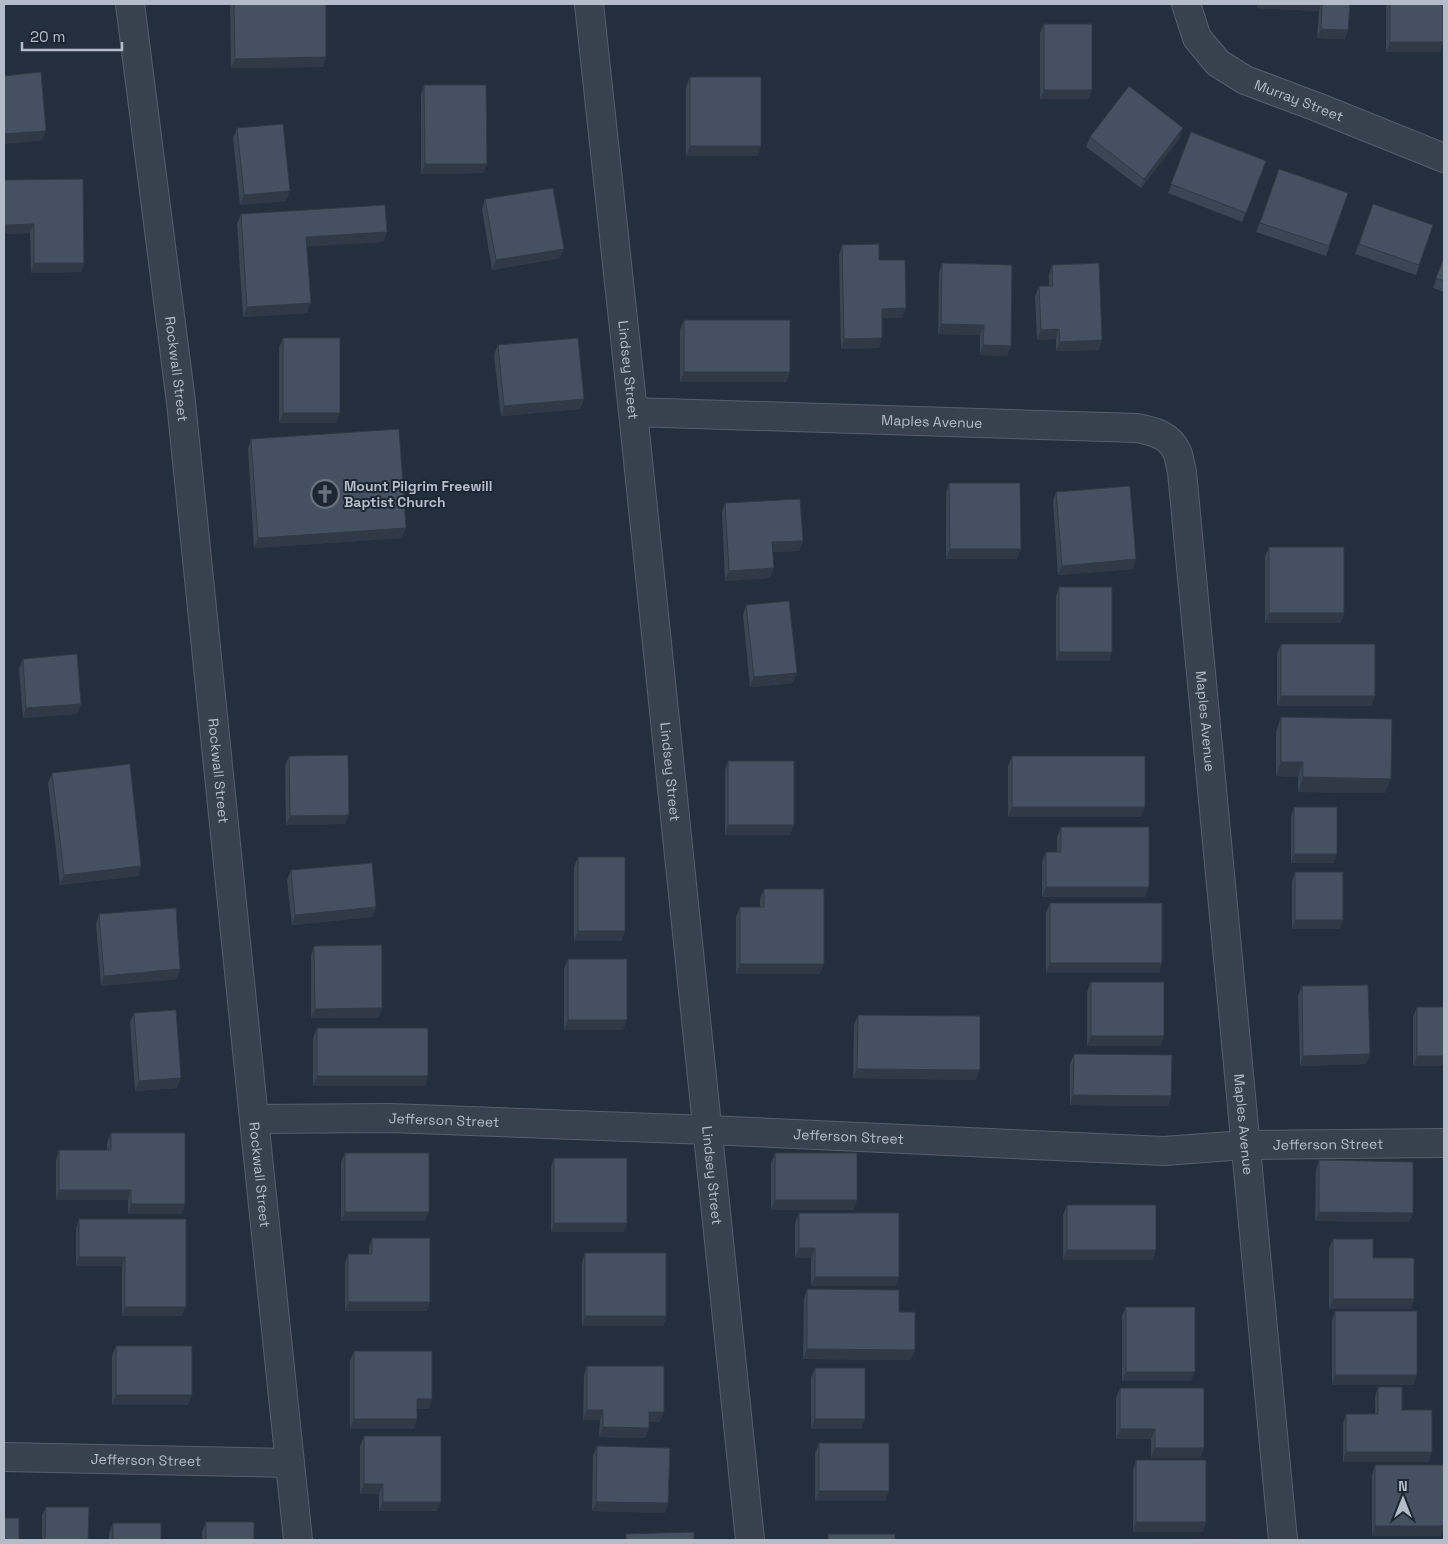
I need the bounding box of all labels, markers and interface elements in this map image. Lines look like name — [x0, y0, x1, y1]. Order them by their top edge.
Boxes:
scale bar — [22, 20, 122, 52]
text: 20 m — [30, 27, 65, 46]
street label: Murray Street — [1252, 75, 1346, 126]
street label: Rockwall Street — [161, 315, 192, 423]
street label: Lindsey Street — [614, 319, 643, 420]
street label: Maples Avenue — [881, 411, 983, 432]
place label: Mount Pilgrim Freewill Baptist Church — [344, 477, 493, 511]
church icon: Mount Pilgrim Freewill Baptist Church — [310, 479, 340, 509]
street label: Maples Avenue — [1192, 670, 1219, 772]
street label: Rockwall Street — [204, 717, 233, 824]
street label: Lindsey Street — [656, 721, 684, 822]
street label: Maples Avenue — [1230, 1073, 1257, 1176]
street label: Jefferson Street — [388, 1109, 500, 1131]
street label: Rockwall Street — [245, 1121, 274, 1228]
street label: Lindsey Street — [698, 1125, 726, 1226]
street label: Jefferson Street — [793, 1125, 904, 1148]
street label: Jefferson Street — [1273, 1135, 1384, 1154]
street label: Jefferson Street — [90, 1450, 202, 1470]
north arrow — [1378, 1474, 1428, 1524]
text: N — [1398, 1477, 1408, 1495]

